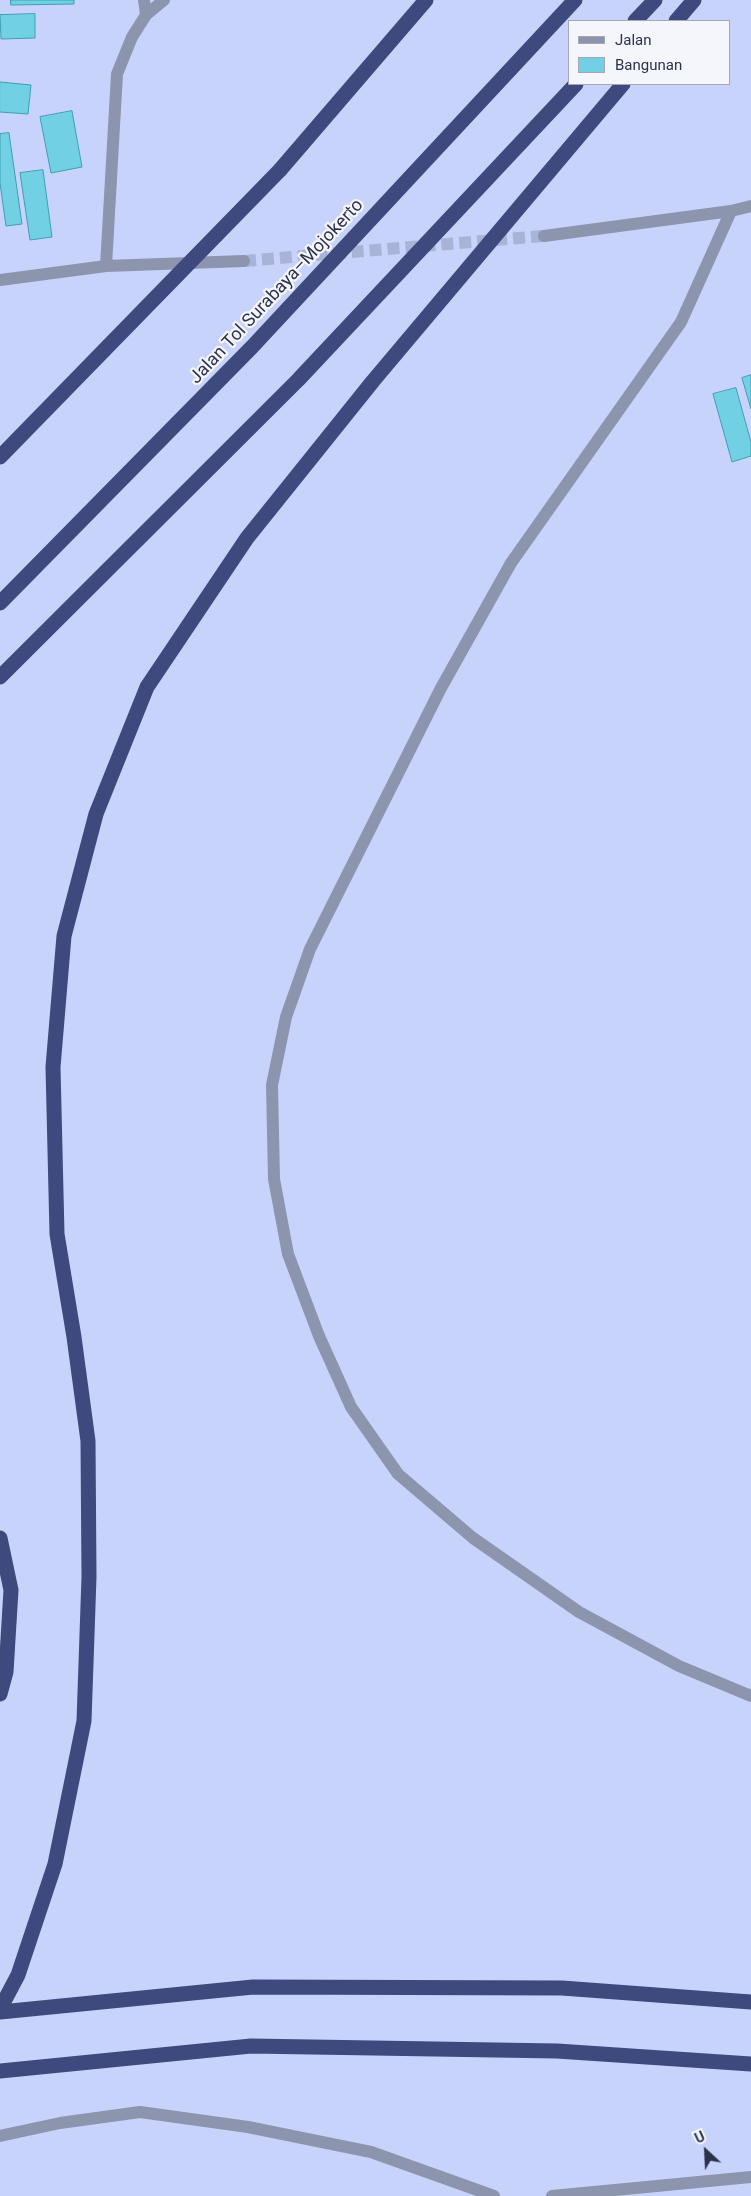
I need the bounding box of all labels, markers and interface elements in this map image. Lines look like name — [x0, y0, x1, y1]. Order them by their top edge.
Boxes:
legend — [568, 20, 731, 85]
text: Jalan — [615, 31, 652, 49]
text: Bangunan — [615, 56, 682, 74]
street label: Jalan Tol Surabaya–Mojokerto — [186, 195, 368, 389]
north arrow — [681, 2126, 731, 2176]
text: U — [692, 2128, 707, 2147]

